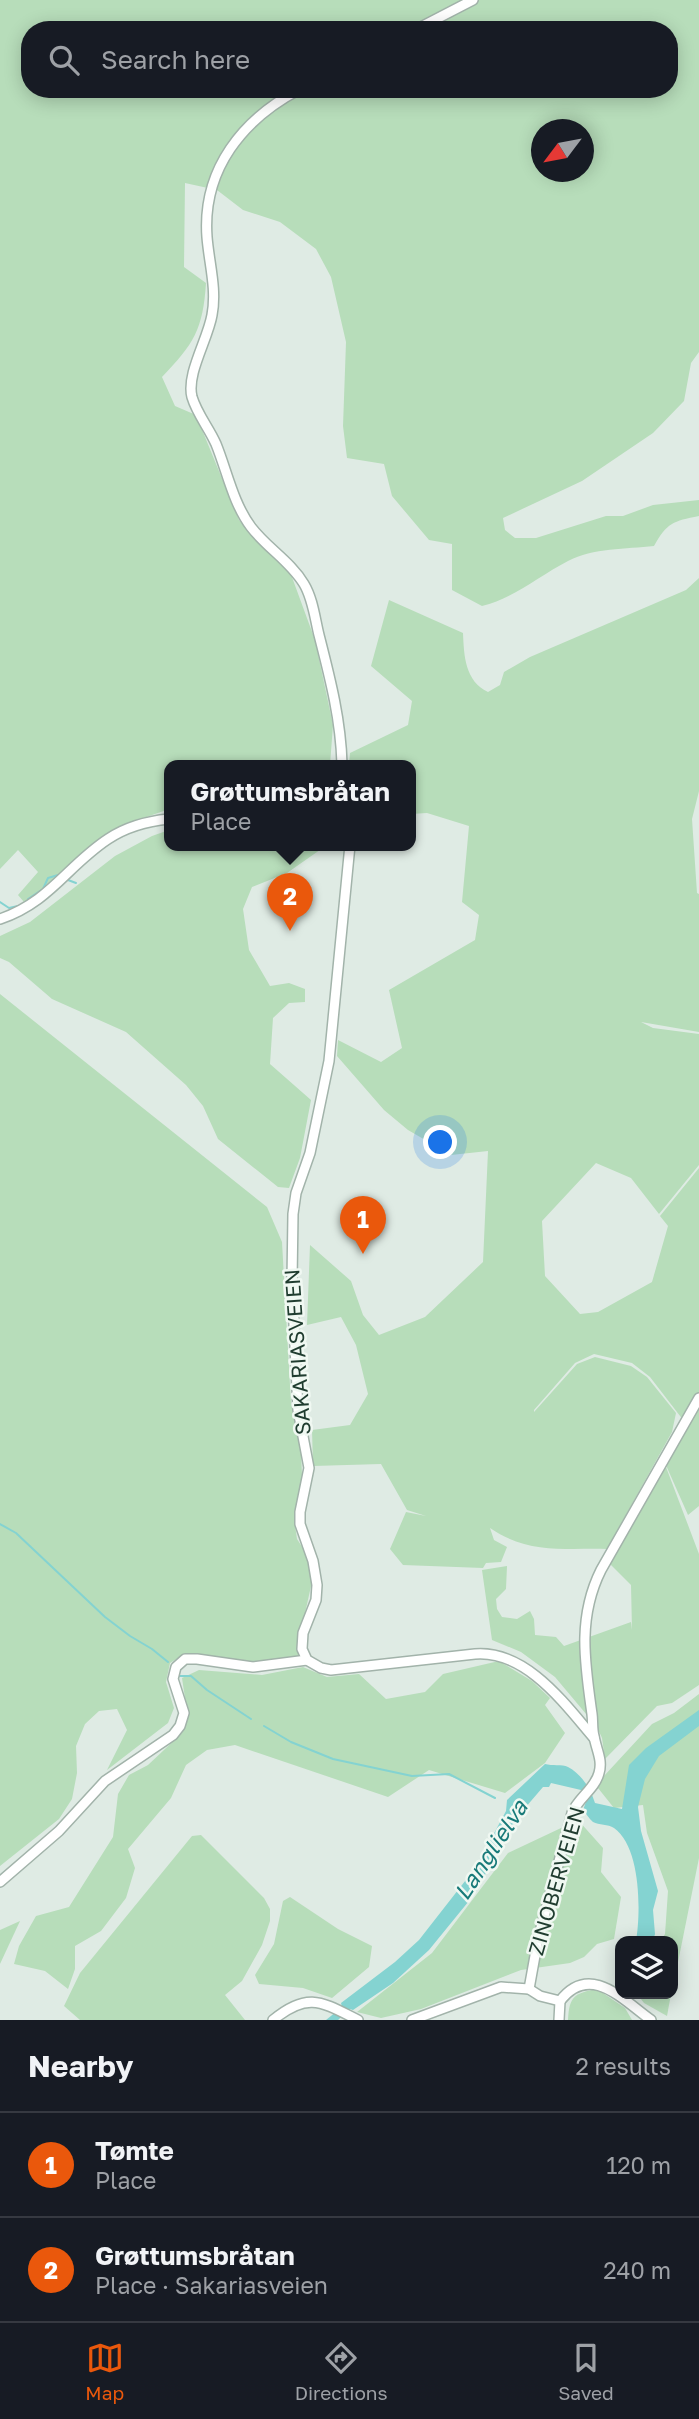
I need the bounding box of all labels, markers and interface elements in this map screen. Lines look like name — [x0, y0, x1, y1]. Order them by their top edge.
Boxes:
search box — [21, 21, 678, 98]
icon: search — [45, 41, 83, 79]
text: Search here — [101, 44, 250, 75]
north arrow — [531, 119, 594, 182]
popup — [164, 760, 416, 851]
text: Grøttumsbråtan — [190, 776, 390, 807]
text: Place — [190, 807, 251, 835]
pin: 2 — [267, 873, 313, 931]
your location — [423, 1125, 457, 1159]
pin: 1 — [340, 1196, 386, 1254]
street label: SAKARIASVEIEN — [278, 1268, 316, 1436]
water label: Langlielva — [447, 1793, 533, 1905]
street label: ZINOBERVEIEN — [522, 1803, 590, 1958]
map controls — [615, 1936, 678, 1999]
button: layers — [615, 1936, 678, 1999]
text: Nearby — [28, 2048, 133, 2084]
text: 2 results — [575, 2052, 671, 2080]
text: Tømte — [95, 2135, 174, 2166]
text: 1 — [45, 2151, 57, 2179]
text: 120 m — [606, 2151, 671, 2179]
text: Place — [95, 2166, 156, 2194]
text: Grøttumsbråtan — [95, 2240, 295, 2271]
text: 2 — [44, 2256, 58, 2284]
text: 240 m — [603, 2256, 671, 2284]
text: Place · Sakariasveien — [95, 2271, 328, 2299]
tab: Map — [85, 2339, 124, 2404]
tab: Directions — [295, 2339, 388, 2404]
tab: Saved — [558, 2339, 614, 2404]

